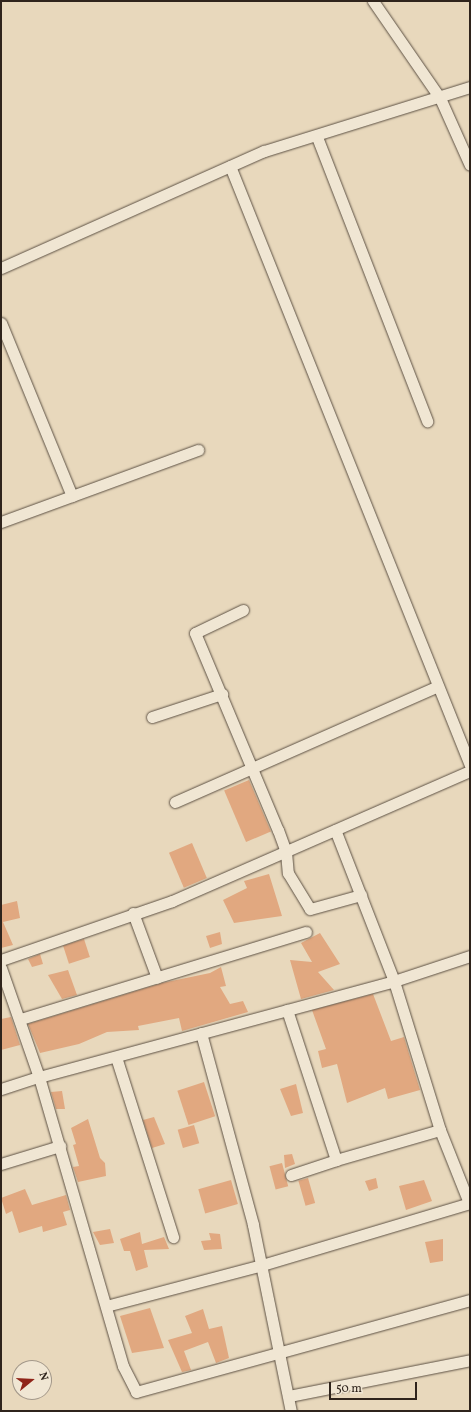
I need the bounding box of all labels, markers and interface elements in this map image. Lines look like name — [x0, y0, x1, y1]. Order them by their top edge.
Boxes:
north arrow — [12, 1360, 52, 1400]
text: N — [35, 1370, 51, 1383]
scale bar — [331, 1374, 419, 1400]
text: 50 m — [336, 1381, 362, 1397]

